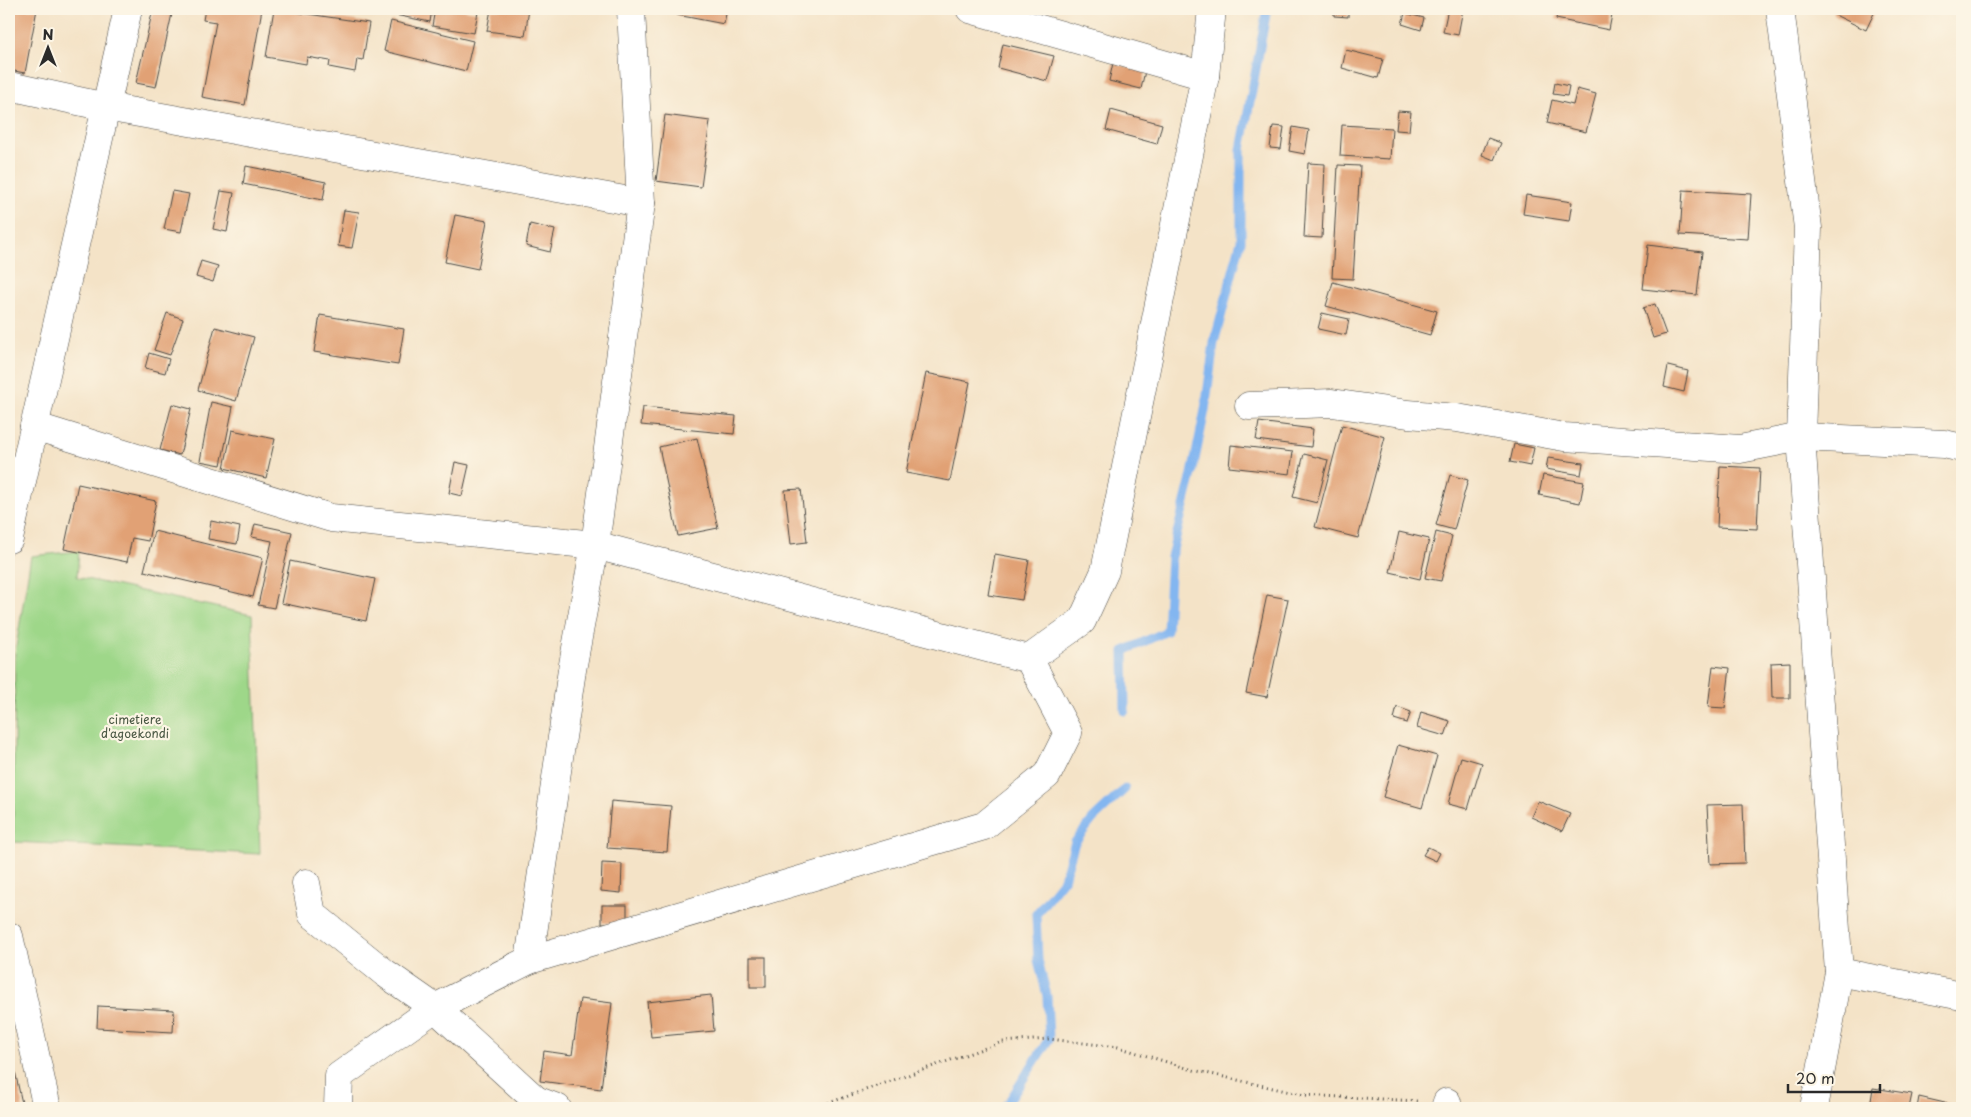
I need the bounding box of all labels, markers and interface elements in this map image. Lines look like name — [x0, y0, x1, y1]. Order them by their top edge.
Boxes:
north arrow — [22, 22, 72, 72]
text: N — [42, 24, 54, 45]
park label: cimetiere d'agoekondi — [101, 710, 169, 742]
scale bar — [1788, 1062, 1881, 1094]
text: 20 m — [1796, 1066, 1835, 1089]

